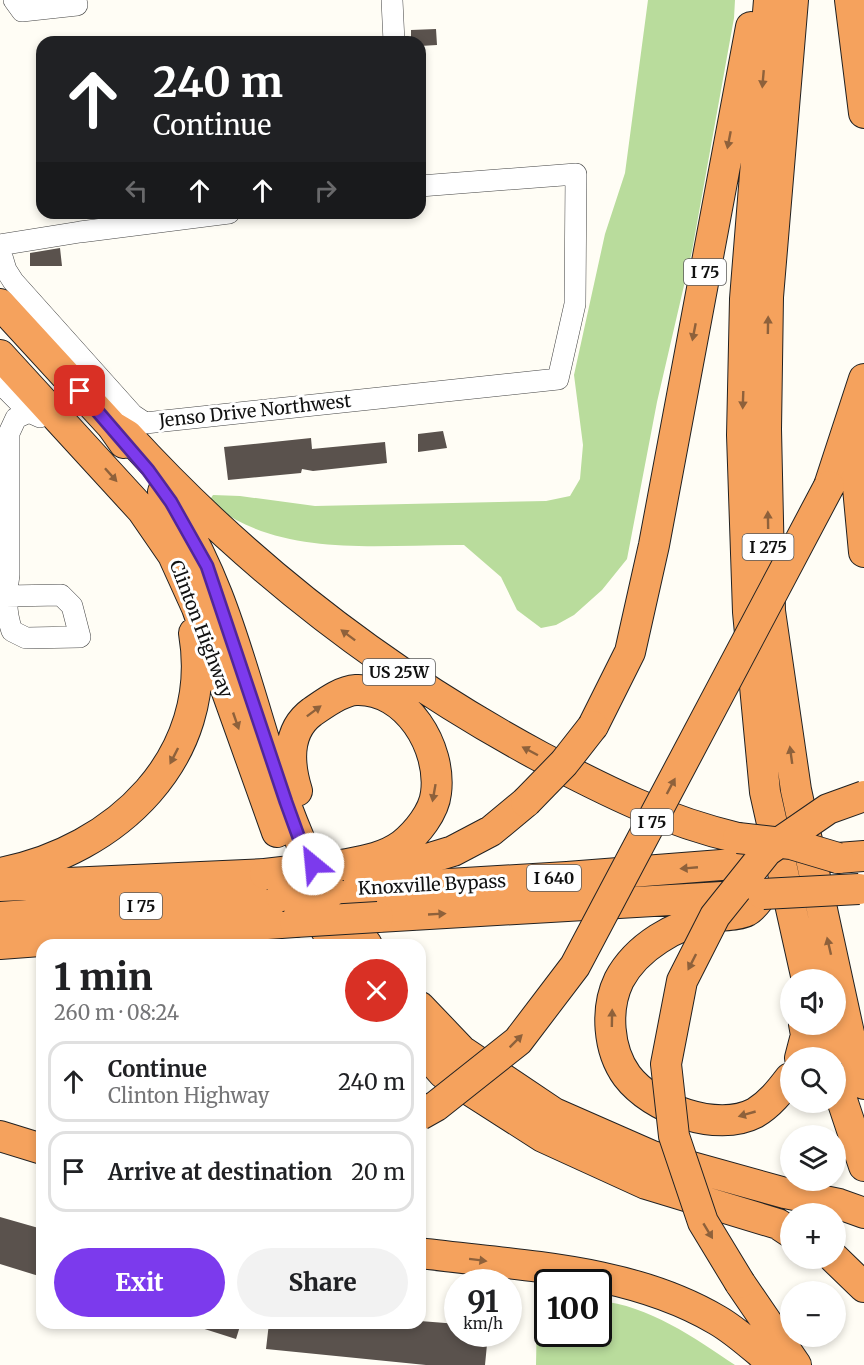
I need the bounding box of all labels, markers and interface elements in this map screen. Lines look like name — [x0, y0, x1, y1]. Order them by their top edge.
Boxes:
text: 240 m — [153, 56, 283, 108]
icon: ahead — [54, 60, 132, 138]
one-way arrow — [758, 70, 768, 89]
text: Continue — [153, 108, 271, 142]
one-way arrow — [725, 131, 734, 150]
icon: left — [120, 174, 153, 207]
icon: ahead — [183, 174, 216, 207]
icon: ahead — [246, 174, 279, 207]
icon: right — [309, 174, 342, 207]
road number: I 75 — [684, 259, 726, 285]
one-way arrow — [763, 315, 773, 334]
one-way arrow — [689, 322, 698, 341]
pin — [54, 365, 105, 416]
icon: arrive — [63, 374, 96, 407]
street label: Jenso Drive Northwest — [157, 389, 352, 432]
one-way arrow — [738, 390, 747, 409]
one-way arrow — [104, 467, 117, 482]
one-way arrow — [763, 510, 773, 529]
road number: I 275 — [742, 534, 794, 560]
street label: Clinton Highway — [165, 557, 238, 701]
one-way arrow — [340, 629, 356, 641]
road number: US 25W — [363, 659, 435, 685]
one-way arrow — [306, 706, 321, 718]
one-way arrow — [231, 712, 241, 730]
one-way arrow — [521, 746, 538, 756]
one-way arrow — [786, 746, 795, 765]
one-way arrow — [169, 748, 179, 765]
one-way arrow — [666, 777, 676, 794]
one-way arrow — [429, 784, 438, 803]
road number: I 75 — [631, 809, 673, 835]
position arrow — [281, 832, 345, 896]
one-way arrow — [679, 863, 698, 873]
road number: I 640 — [527, 865, 581, 891]
street label: Knoxville Bypass — [357, 869, 507, 900]
road number: I 75 — [120, 893, 162, 919]
one-way arrow — [427, 910, 446, 919]
one-way arrow — [824, 937, 833, 956]
one-way arrow — [687, 954, 696, 971]
text: 1 min — [54, 955, 153, 1000]
button: close — [345, 959, 408, 1022]
map controls — [780, 969, 846, 1347]
button: sound — [780, 969, 846, 1035]
text: 260 m · 08:24 — [54, 1000, 179, 1025]
one-way arrow — [607, 1009, 616, 1028]
one-way arrow — [509, 1034, 523, 1048]
button: search — [780, 1047, 846, 1113]
text: Continue — [108, 1055, 207, 1083]
icon: ahead — [57, 1065, 90, 1098]
text: 240 m — [338, 1068, 405, 1096]
text: Clinton Highway — [108, 1083, 269, 1108]
one-way arrow — [738, 1110, 756, 1119]
button: layers — [780, 1125, 846, 1191]
icon: arrive — [57, 1155, 90, 1188]
text: Arrive at destination — [108, 1158, 332, 1186]
text: 20 m — [351, 1158, 405, 1186]
button: + — [780, 1203, 846, 1269]
one-way arrow — [703, 1223, 714, 1239]
button: Exit — [54, 1248, 225, 1317]
button: Share — [237, 1248, 408, 1317]
one-way arrow — [469, 1256, 488, 1265]
speed limit sign: 100 — [534, 1269, 612, 1347]
button: − — [780, 1281, 846, 1347]
text: 91 — [467, 1282, 499, 1320]
text: km/h — [463, 1314, 503, 1333]

